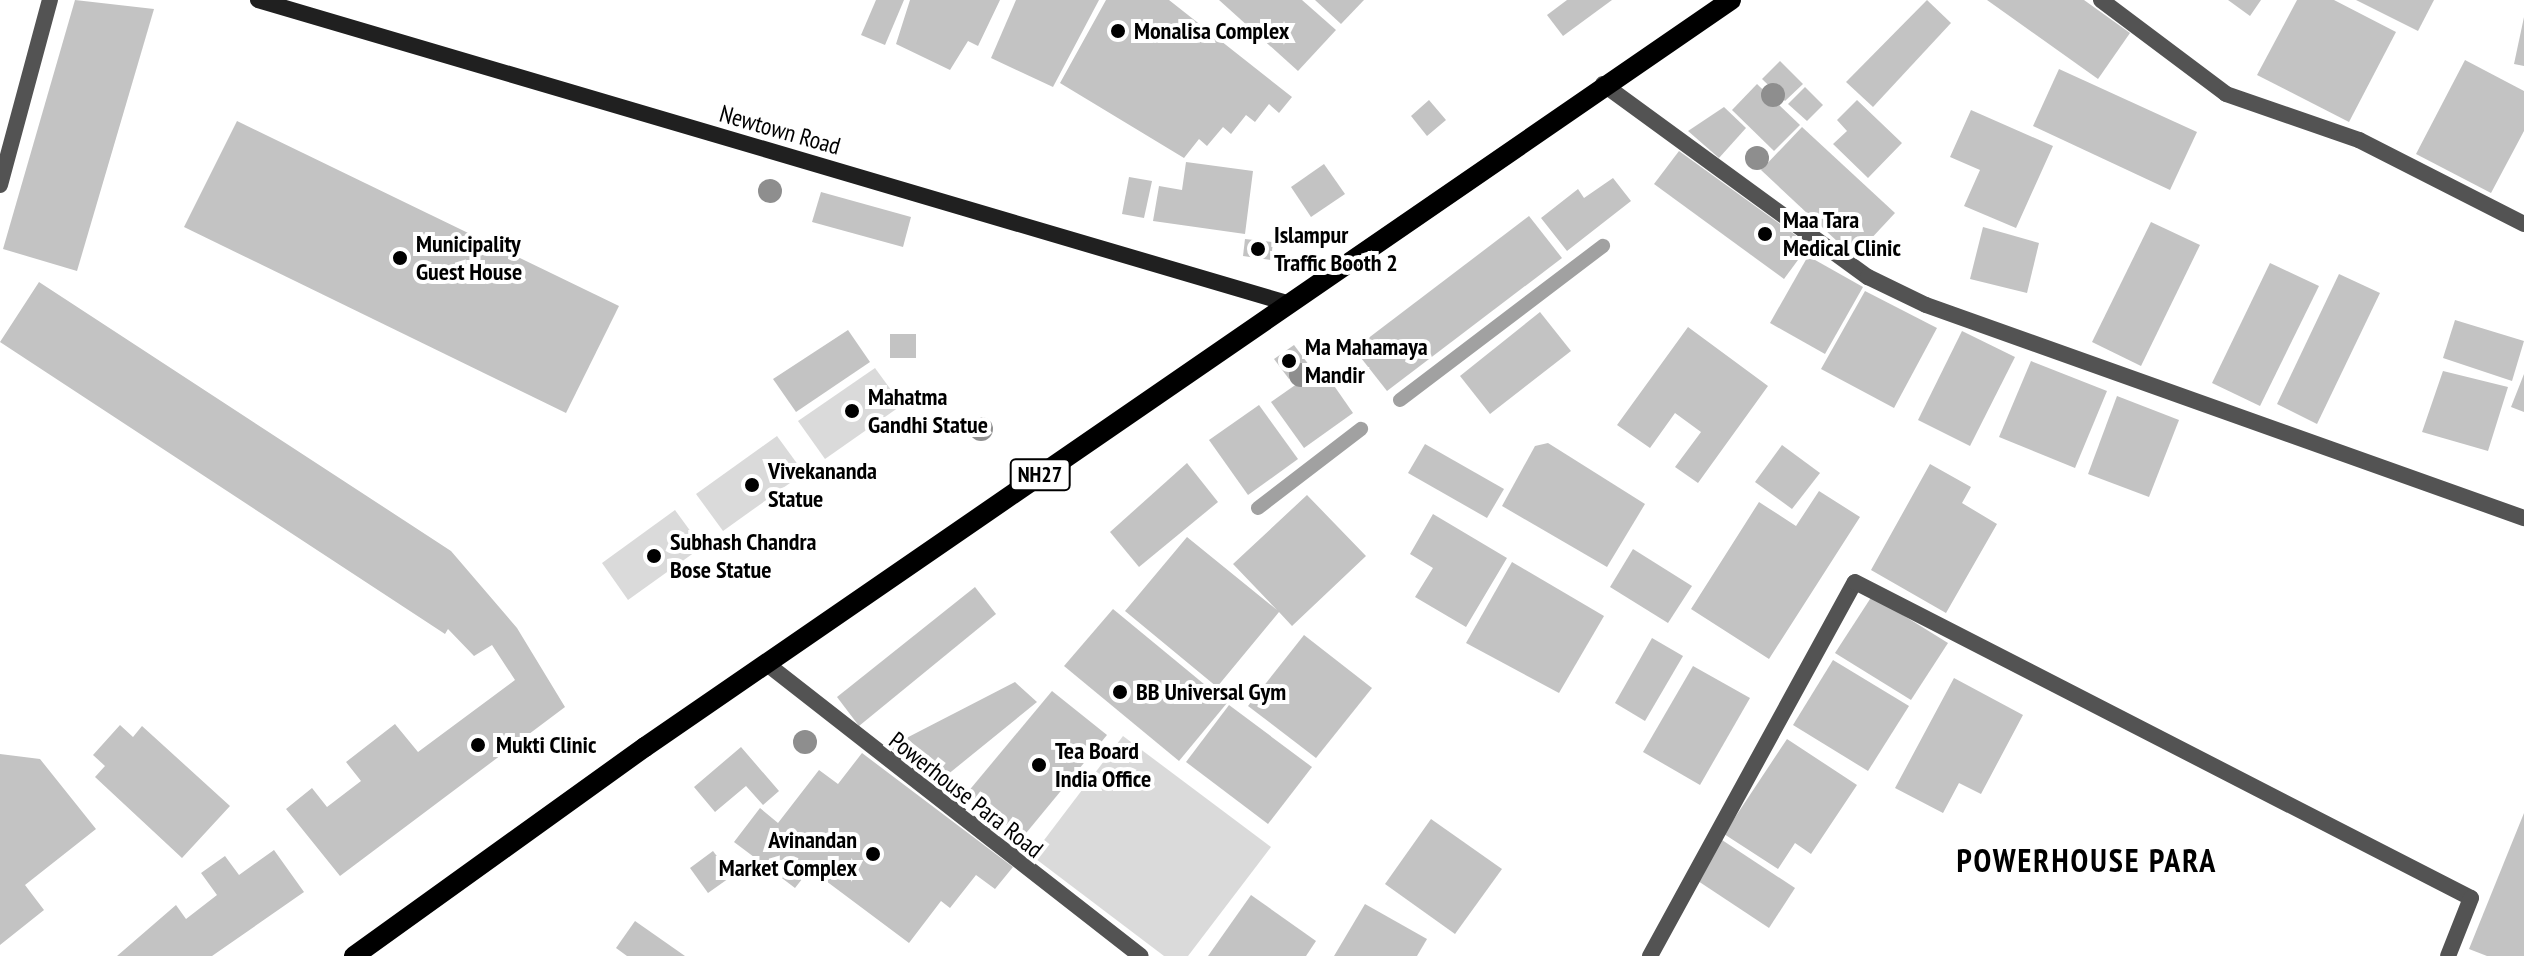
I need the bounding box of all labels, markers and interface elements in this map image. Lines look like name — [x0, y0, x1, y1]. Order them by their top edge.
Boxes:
place label: Monalisa Complex — [1134, 17, 1290, 45]
marker: Monalisa Complex — [1109, 22, 1127, 40]
street label: Newtown Road — [716, 99, 844, 161]
place label: Maa Tara Medical Clinic — [1783, 206, 1901, 262]
place label: Islampur Traffic Booth 2 — [1274, 221, 1398, 277]
marker: Maa Tara Medical Clinic — [1754, 223, 1776, 245]
place label: Municipality Guest House — [416, 230, 522, 286]
marker: Islampur Traffic Booth 2 — [1249, 240, 1267, 258]
marker: Municipality Guest House — [391, 249, 409, 267]
place label: Ma Mahamaya Mandir — [1305, 333, 1428, 389]
marker: Ma Mahamaya Mandir — [1280, 352, 1298, 370]
place label: Mahatma Gandhi Statue — [868, 383, 988, 439]
marker: Mahatma Gandhi Statue — [843, 402, 861, 420]
place label: Vivekananda Statue — [768, 457, 877, 513]
road number: NH27 — [1008, 457, 1072, 493]
marker: Vivekananda Statue — [743, 476, 761, 494]
place label: Subhash Chandra Bose Statue — [670, 528, 817, 584]
marker: Subhash Chandra Bose Statue — [645, 547, 663, 565]
place label: BB Universal Gym — [1136, 678, 1286, 706]
marker: BB Universal Gym — [1111, 683, 1129, 701]
street label: Powerhouse Para Road — [883, 726, 1049, 864]
place label: Mukti Clinic — [496, 731, 597, 759]
marker: Mukti Clinic — [467, 734, 489, 756]
place label: Tea Board India Office — [1055, 737, 1151, 793]
marker: Tea Board India Office — [1030, 756, 1048, 774]
place label: Avinandan Market Complex — [718, 826, 857, 882]
district label: POWERHOUSE PARA — [1957, 841, 2217, 879]
marker: Avinandan Market Complex — [864, 845, 882, 863]

